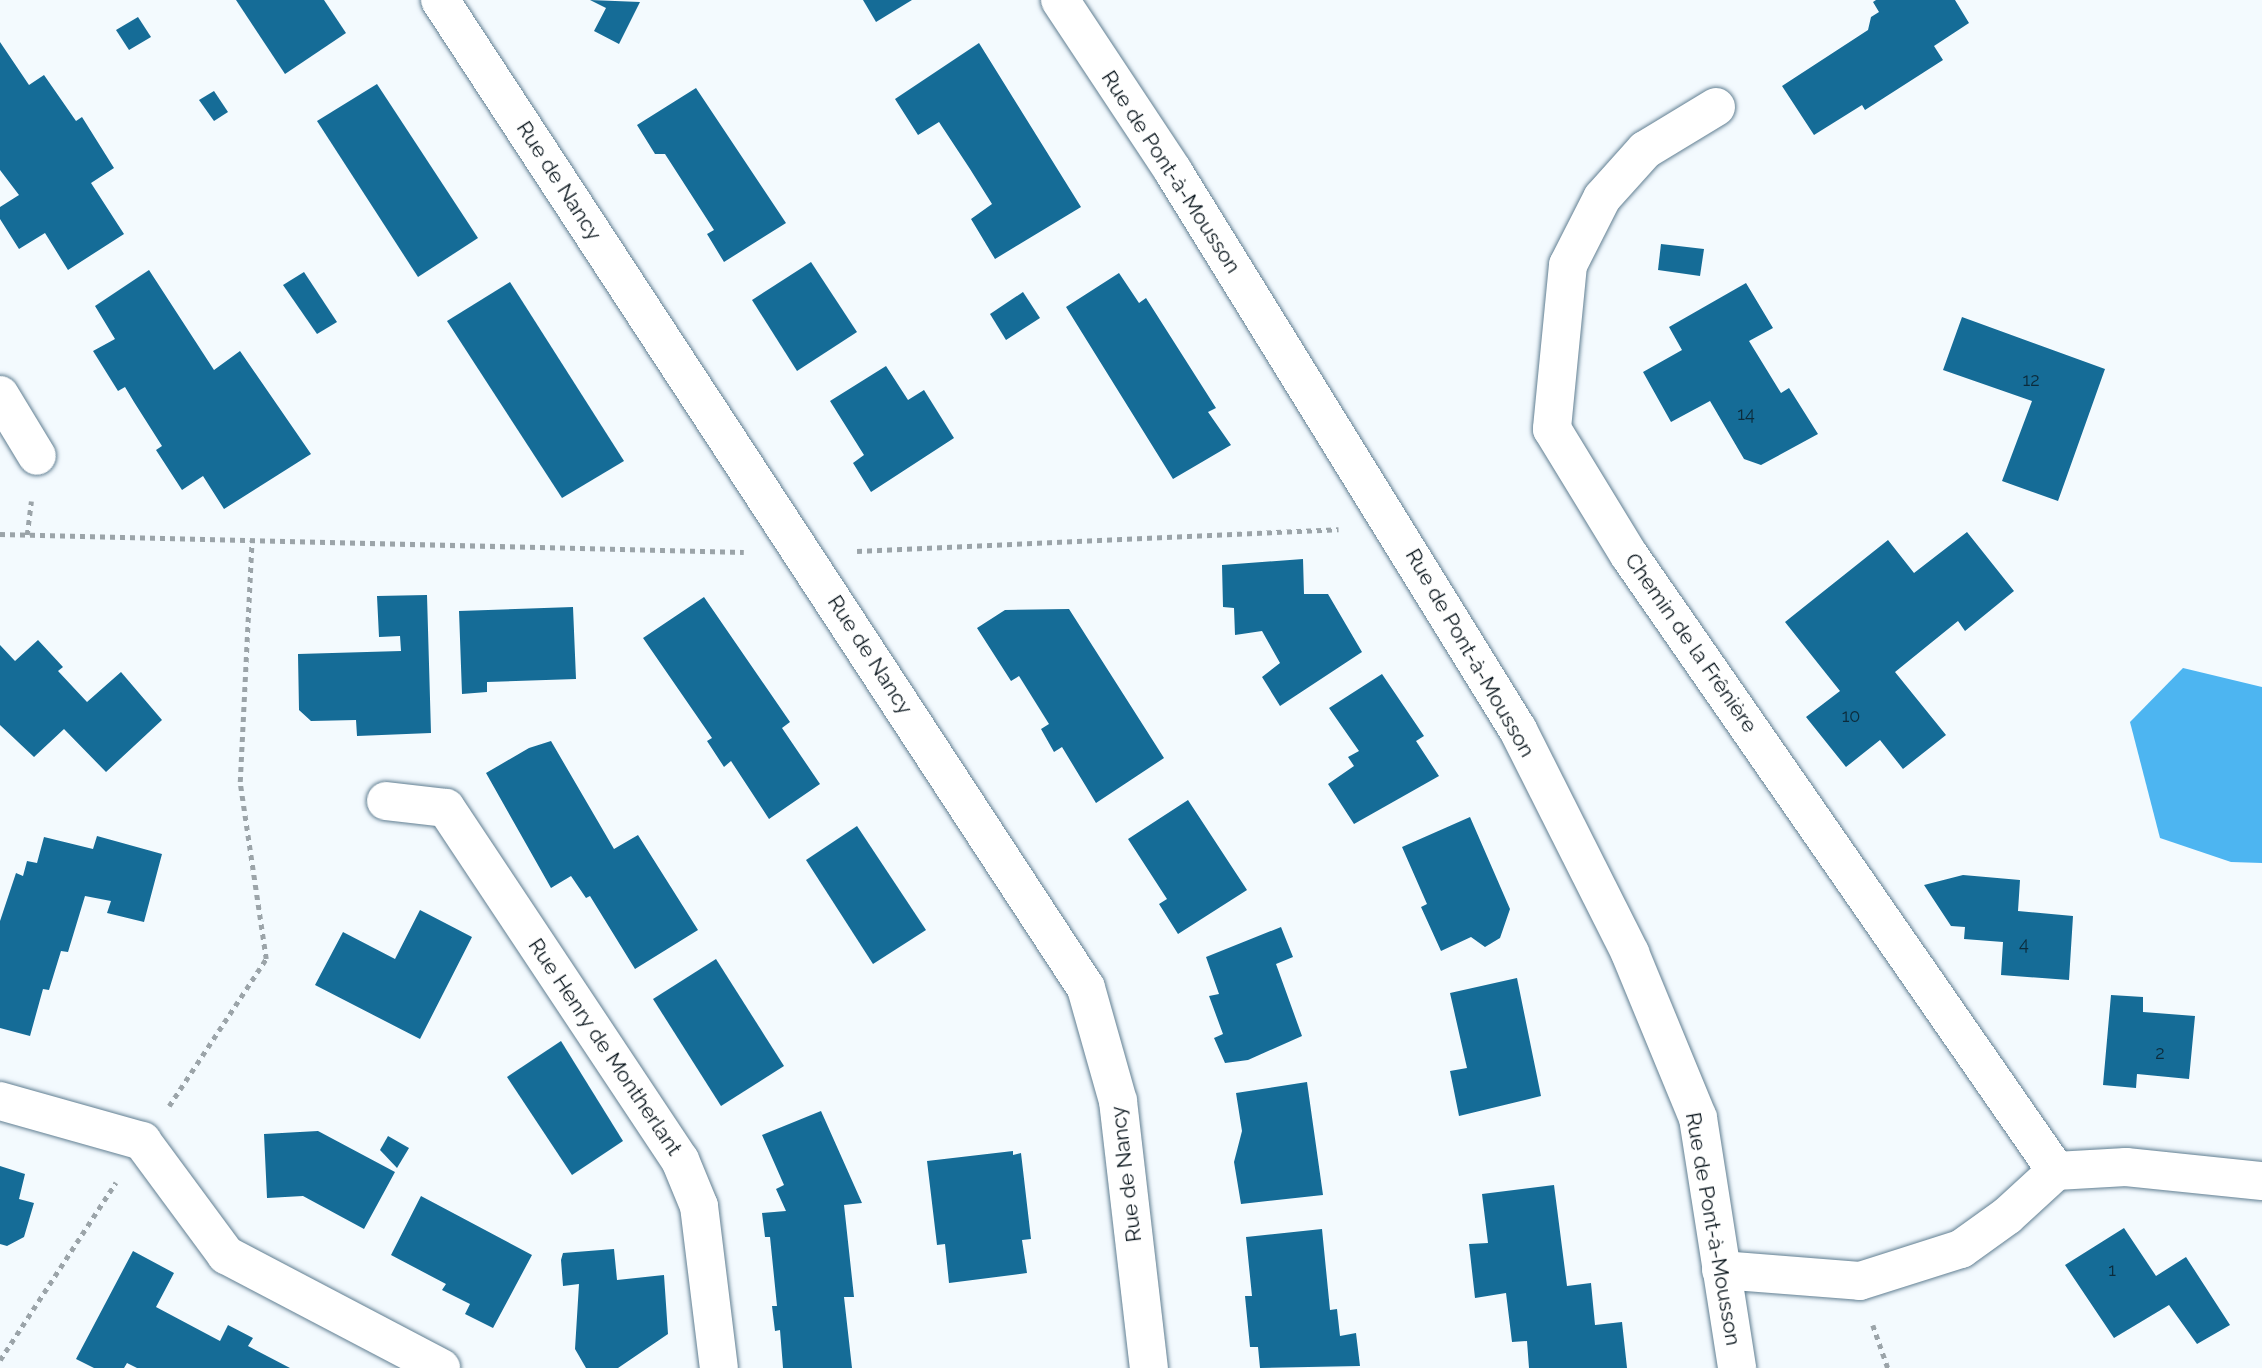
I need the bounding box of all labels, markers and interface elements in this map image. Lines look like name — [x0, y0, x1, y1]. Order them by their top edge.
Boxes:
street label: Rue de Pont-à-Mousson — [1096, 66, 1246, 278]
street label: Rue de Nancy — [511, 117, 607, 245]
house number: 12 — [2022, 369, 2040, 391]
house number: 14 — [1737, 403, 1755, 425]
street label: Rue de Pont-à-Mousson — [1400, 544, 1540, 762]
street label: Chemin de la Frênière — [1620, 548, 1762, 738]
street label: Rue de Nancy — [822, 591, 918, 719]
house number: 10 — [1842, 705, 1860, 727]
house number: 4 — [2019, 933, 2029, 955]
street label: Rue Henry de Montherlant — [523, 934, 687, 1160]
house number: 2 — [2155, 1042, 2165, 1064]
street label: Rue de Nancy — [1105, 1104, 1147, 1244]
street label: Rue de Pont-à-Mousson — [1680, 1110, 1746, 1348]
house number: 1 — [2108, 1259, 2116, 1281]

